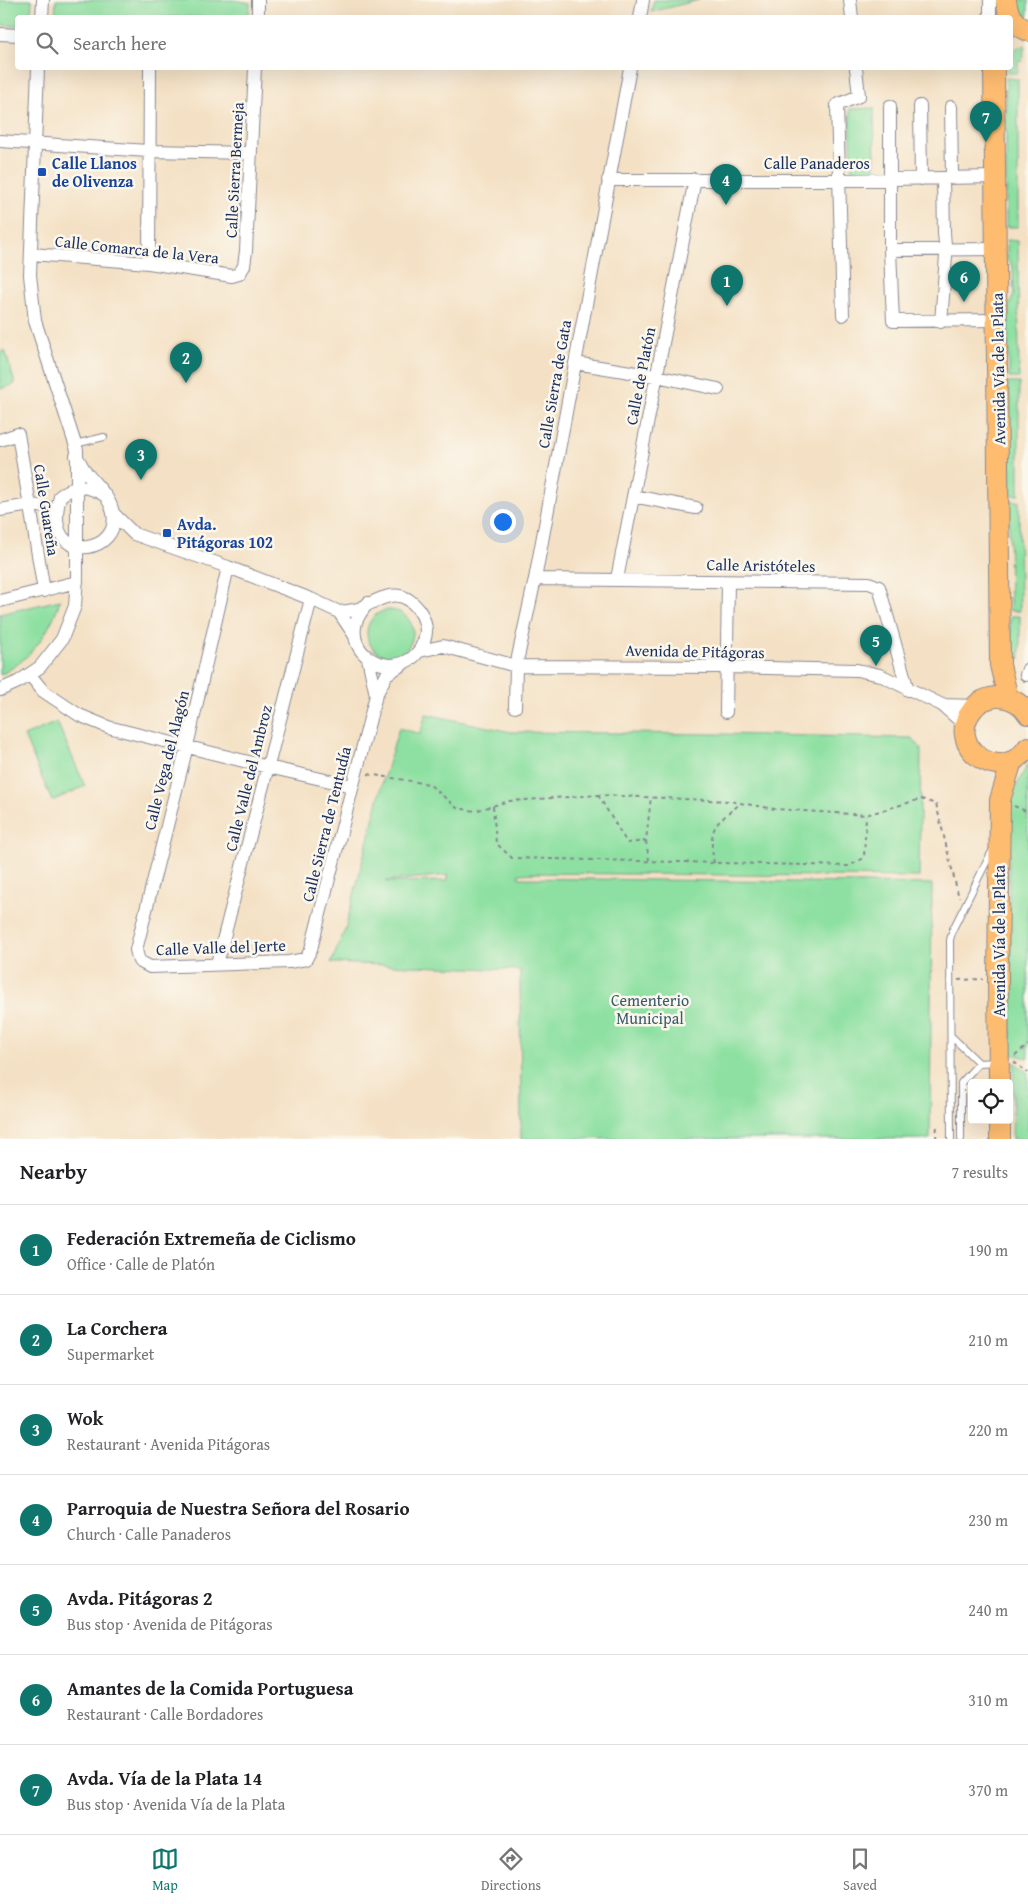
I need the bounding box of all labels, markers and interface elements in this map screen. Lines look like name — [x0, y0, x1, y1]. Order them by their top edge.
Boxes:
search box — [15, 15, 1013, 70]
icon: search — [33, 29, 61, 57]
text: Search here — [73, 29, 167, 57]
street label: Calle Sierra Bermeja — [218, 101, 250, 238]
pin: 7 — [970, 101, 1002, 142]
place label: Calle Llanos de Olivenza — [52, 151, 137, 193]
street label: Calle Panaderos — [764, 151, 870, 175]
pin: 4 — [710, 164, 742, 205]
marker: Calle Llanos de Olivenza — [36, 166, 48, 178]
street label: Calle Comarca de la Vera — [54, 228, 220, 270]
pin: 6 — [948, 261, 980, 302]
pin: 1 — [711, 265, 743, 306]
street label: Avenida Vía de la Plata — [985, 292, 1011, 445]
street label: Calle Sierra de Gata — [531, 317, 577, 450]
street label: Calle de Platón — [619, 325, 661, 427]
pin: 2 — [170, 342, 202, 383]
pin: 3 — [125, 439, 157, 480]
street label: Calle Guareña — [28, 463, 66, 558]
your location — [490, 509, 516, 535]
place label: Avda. Pitágoras 102 — [177, 512, 273, 554]
marker: Avda. Pitágoras 102 — [161, 527, 173, 539]
street label: Calle Aristóteles — [706, 552, 816, 578]
pin: 5 — [860, 625, 892, 666]
street label: Avenida de Pitágoras — [625, 638, 765, 664]
street label: Calle Vega del Alagón — [137, 688, 195, 832]
street label: Calle Valle del Ambroz — [218, 702, 278, 854]
street label: Calle Sierra de Tentudía — [295, 743, 357, 904]
street label: Avenida Vía de la Plata — [987, 864, 1011, 1017]
street label: Calle Valle del Jerte — [156, 933, 286, 961]
park label: Cementerio Municipal — [611, 988, 689, 1030]
map controls — [968, 1079, 1013, 1124]
button: locate — [968, 1079, 1013, 1124]
text: Nearby — [20, 1156, 87, 1187]
text: 7 results — [951, 1160, 1008, 1184]
text: Federación Extremeña de Ciclismo — [67, 1224, 356, 1252]
text: 1 — [32, 1238, 40, 1262]
text: 190 m — [968, 1238, 1008, 1262]
text: Office · Calle de Platón — [67, 1252, 215, 1276]
text: La Corchera — [67, 1314, 167, 1342]
text: 2 — [32, 1328, 40, 1352]
text: 210 m — [968, 1328, 1008, 1352]
text: Supermarket — [67, 1342, 154, 1366]
text: Wok — [67, 1404, 103, 1432]
text: 3 — [32, 1418, 40, 1442]
text: 220 m — [968, 1418, 1008, 1442]
text: Restaurant · Avenida Pitágoras — [67, 1432, 270, 1456]
text: Parroquia de Nuestra Señora del Rosario — [67, 1494, 410, 1522]
text: 4 — [32, 1508, 40, 1532]
text: 230 m — [968, 1508, 1008, 1532]
text: Church · Calle Panaderos — [67, 1522, 231, 1546]
text: Avda. Pitágoras 2 — [67, 1584, 213, 1612]
text: 5 — [32, 1598, 40, 1622]
text: 240 m — [968, 1598, 1008, 1622]
text: Bus stop · Avenida de Pitágoras — [67, 1612, 273, 1636]
text: Amantes de la Comida Portuguesa — [67, 1674, 353, 1702]
text: 6 — [32, 1688, 40, 1712]
text: 310 m — [968, 1688, 1008, 1712]
text: Restaurant · Calle Bordadores — [67, 1702, 263, 1726]
text: Avda. Vía de la Plata 14 — [67, 1764, 262, 1792]
text: 7 — [32, 1778, 40, 1802]
text: 370 m — [968, 1778, 1008, 1802]
text: Bus stop · Avenida Vía de la Plata — [67, 1792, 285, 1816]
tab: Map — [151, 1845, 179, 1895]
tab: Directions — [481, 1845, 541, 1895]
tab: Saved — [843, 1845, 877, 1895]

